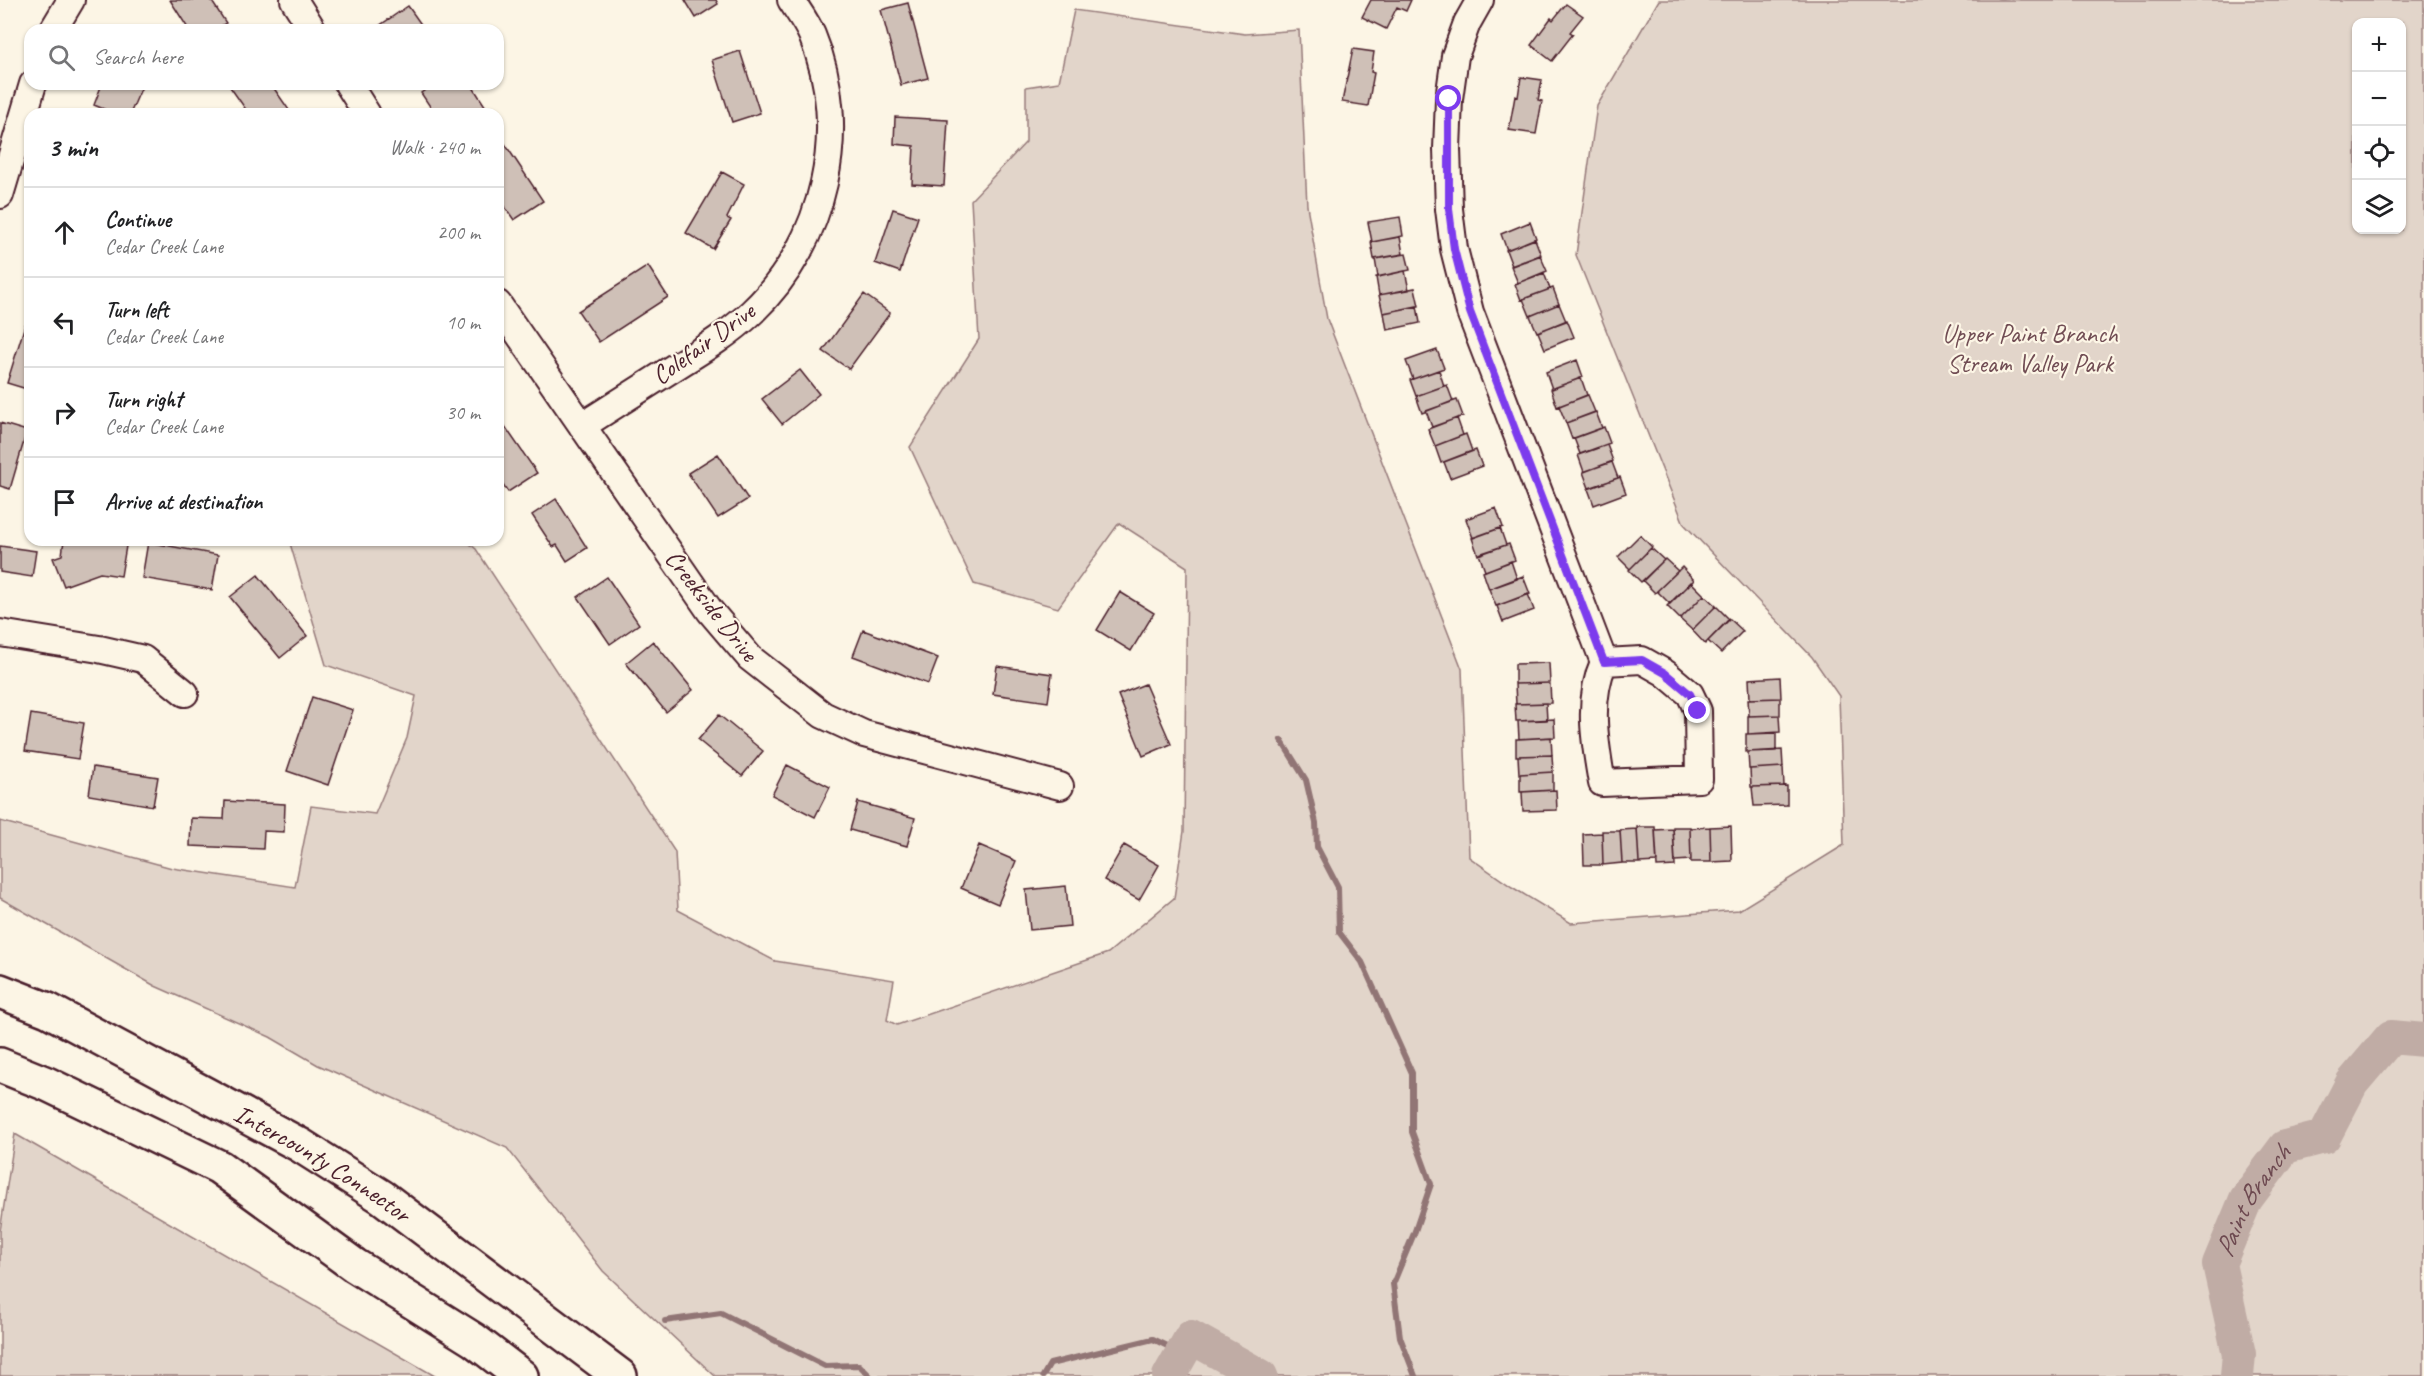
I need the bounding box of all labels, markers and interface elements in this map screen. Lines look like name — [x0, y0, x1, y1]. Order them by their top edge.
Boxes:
map controls — [2352, 18, 2406, 234]
button: + — [2352, 18, 2406, 72]
search box — [24, 24, 504, 90]
icon: search — [45, 41, 78, 74]
text: Search here — [93, 43, 183, 71]
button: − — [2352, 72, 2406, 126]
route start — [1435, 85, 1461, 111]
button: locate — [2352, 126, 2406, 180]
text: 3 min — [48, 131, 98, 164]
text: Walk · 240 m — [390, 135, 480, 160]
button: layers — [2352, 180, 2406, 234]
text: Continue — [105, 206, 171, 234]
icon: ahead — [48, 216, 81, 249]
text: 200 m — [437, 220, 480, 245]
text: Cedar Creek Lane — [105, 234, 223, 259]
street label: Colefair Drive — [645, 294, 763, 392]
text: Turn left — [105, 296, 169, 324]
icon: left — [48, 306, 81, 339]
text: 10 m — [446, 310, 480, 335]
park label: Upper Paint Branch Stream Valley Park — [1942, 317, 2119, 380]
text: Cedar Creek Lane — [105, 324, 223, 349]
text: Turn right — [105, 386, 182, 414]
icon: right — [48, 396, 81, 429]
text: 30 m — [446, 400, 480, 425]
text: Cedar Creek Lane — [105, 414, 223, 439]
icon: arrive — [48, 486, 81, 519]
text: Arrive at destination — [105, 488, 262, 516]
street label: Creekside Drive — [658, 543, 767, 669]
route end — [1684, 697, 1710, 723]
street label: Intercounty Connector — [228, 1097, 419, 1232]
water label: Paint Branch — [2207, 1137, 2299, 1262]

